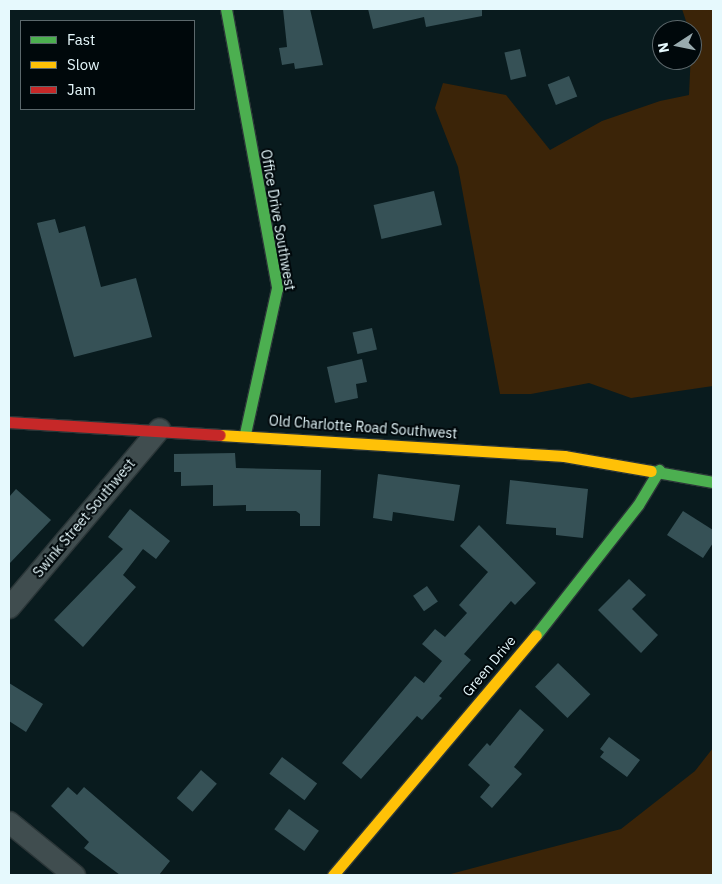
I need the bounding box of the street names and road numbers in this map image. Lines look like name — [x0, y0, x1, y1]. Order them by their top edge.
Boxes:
street label: Office Drive Southwest — [257, 148, 299, 292]
street label: Old Charlotte Road Southwest — [268, 412, 458, 442]
street label: Swink Street Southwest — [30, 455, 138, 581]
street label: Green Drive — [459, 632, 519, 700]

